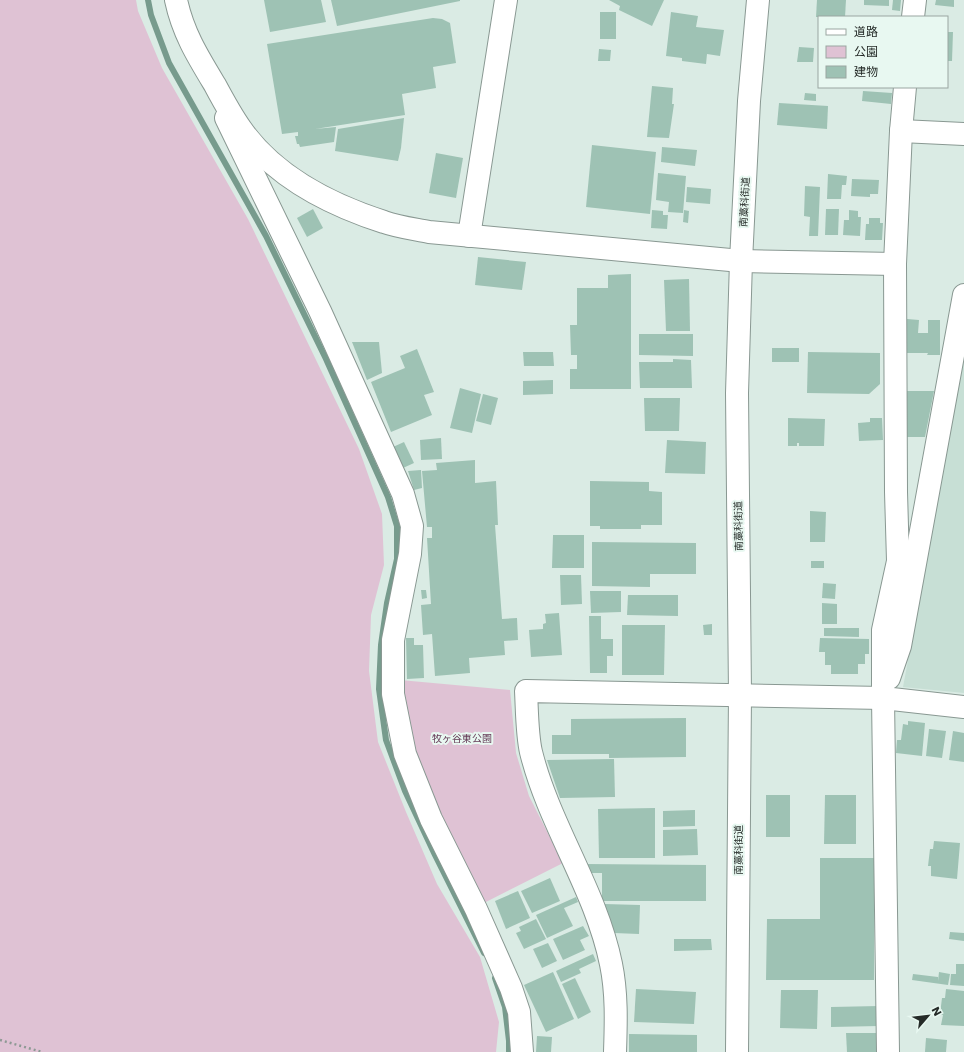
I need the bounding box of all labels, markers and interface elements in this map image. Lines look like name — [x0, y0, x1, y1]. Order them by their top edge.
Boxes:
legend — [818, 16, 948, 88]
text: 道路 — [854, 23, 878, 40]
text: 公園 — [854, 43, 878, 60]
text: 建物 — [854, 63, 878, 80]
street label: 南藁科街道 — [736, 177, 753, 227]
street label: 南藁科街道 — [731, 501, 746, 551]
park label: 牧ヶ谷東公園 — [432, 731, 492, 746]
street label: 南藁科街道 — [731, 825, 746, 875]
north arrow — [908, 996, 948, 1036]
text: N — [928, 1004, 946, 1019]

